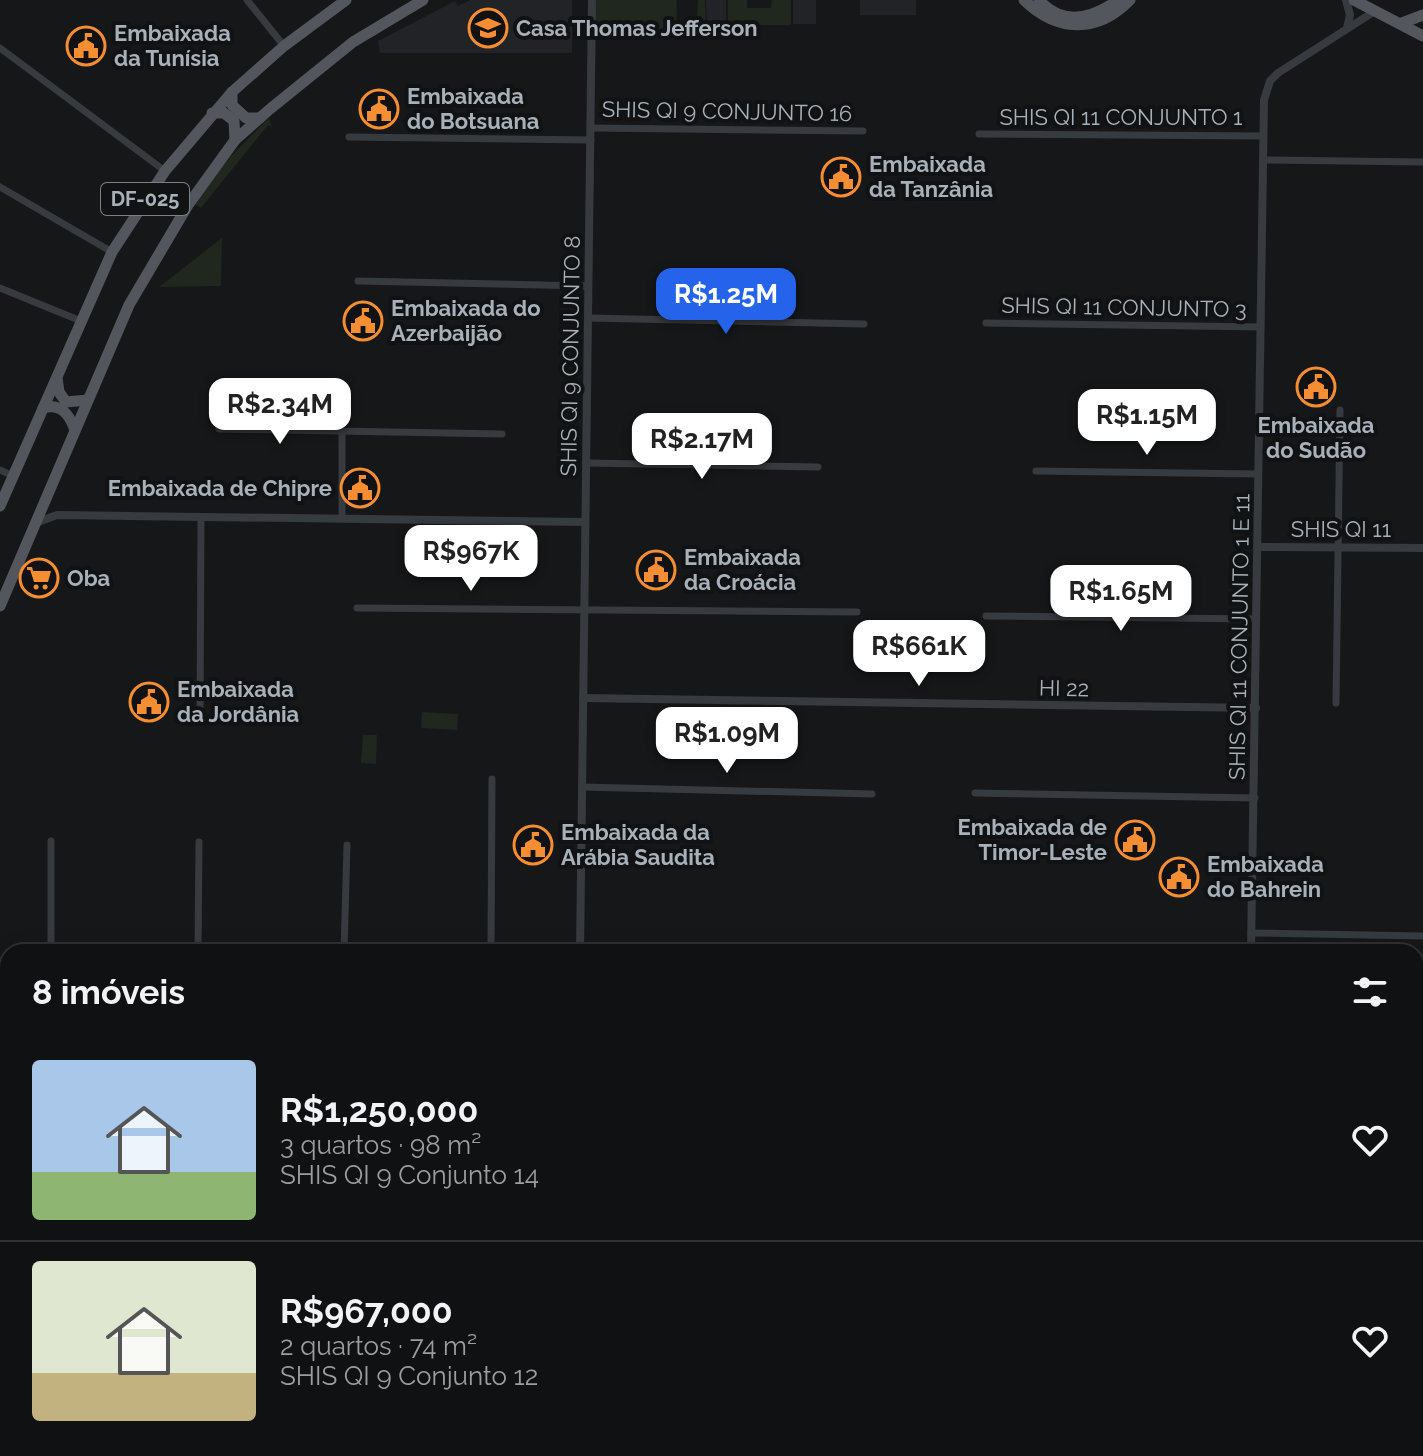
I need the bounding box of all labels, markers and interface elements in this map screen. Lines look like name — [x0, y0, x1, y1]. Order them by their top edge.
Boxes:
school or university icon: Casa Thomas Jefferson — [467, 7, 509, 49]
place label: Casa Thomas Jefferson — [516, 15, 758, 41]
place label: Embaixada da Tunísia — [114, 20, 231, 71]
public building icon: Embaixada da Tunísia — [65, 25, 107, 67]
place label: Embaixada do Botsuana — [407, 83, 539, 134]
public building icon: Embaixada do Botsuana — [358, 88, 400, 130]
street label: SHIS QI 9 CONJUNTO 16 — [602, 96, 852, 126]
street label: SHIS QI 11 CONJUNTO 1 — [999, 104, 1243, 130]
place label: Embaixada da Tanzânia — [869, 151, 993, 202]
public building icon: Embaixada da Tanzânia — [820, 156, 862, 198]
road number: DF-025 — [101, 183, 189, 215]
street label: SHIS QI 9 CONJUNTO 8 — [555, 235, 585, 477]
pin: R$1.25M — [652, 268, 800, 336]
text: R$1.25M — [674, 279, 778, 309]
street label: SHIS QI 11 CONJUNTO 3 — [1001, 292, 1247, 322]
place label: Embaixada do Azerbaijão — [391, 295, 541, 346]
public building icon: Embaixada do Azerbaijão — [342, 300, 384, 342]
public building icon: Embaixada do Sudão — [1295, 366, 1337, 408]
pin: R$2.34M — [206, 378, 354, 446]
text: R$2.34M — [227, 389, 333, 419]
pin: R$1.15M — [1073, 389, 1221, 457]
text: R$1.15M — [1096, 400, 1198, 430]
place label: Embaixada do Sudão — [1258, 412, 1374, 463]
pin: R$2.17M — [628, 413, 776, 481]
text: R$2.17M — [650, 424, 754, 454]
public building icon: Embaixada de Chipre — [339, 467, 381, 509]
place label: Embaixada de Chipre — [108, 475, 332, 501]
street label: SHIS QI 11 CONJUNTO 1 E 11 — [1224, 494, 1254, 780]
street label: SHIS QI 11 — [1291, 516, 1391, 542]
pin: R$967K — [406, 525, 536, 593]
text: R$967K — [423, 536, 519, 566]
place label: Embaixada da Croácia — [684, 544, 801, 595]
public building icon: Embaixada da Croácia — [635, 549, 677, 591]
supermarket icon: Oba — [18, 557, 60, 599]
place label: Oba — [67, 565, 110, 591]
pin: R$1.65M — [1047, 565, 1195, 633]
text: R$1.65M — [1068, 576, 1174, 606]
pin: R$661K — [854, 620, 984, 688]
text: R$661K — [871, 631, 967, 661]
street label: HI 22 — [1039, 675, 1089, 701]
place label: Embaixada da Jordânia — [177, 676, 299, 727]
public building icon: Embaixada da Jordânia — [128, 681, 170, 723]
pin: R$1.09M — [653, 707, 801, 775]
text: R$1.09M — [674, 718, 780, 748]
place label: Embaixada de Timor-Leste — [958, 814, 1107, 865]
place label: Embaixada da Arábia Saudita — [561, 819, 715, 870]
public building icon: Embaixada de Timor-Leste — [1114, 819, 1156, 861]
public building icon: Embaixada da Arábia Saudita — [512, 824, 554, 866]
place label: Embaixada do Bahrein — [1207, 851, 1324, 902]
public building icon: Embaixada do Bahrein — [1158, 856, 1200, 898]
icon: filters — [1348, 970, 1392, 1014]
text: 8 imóveis — [32, 972, 185, 1012]
text: R$1,250,000 — [280, 1090, 478, 1130]
icon: home — [96, 1092, 192, 1188]
icon: heart — [1348, 1118, 1392, 1162]
text: 3 quartos · 98 m² — [280, 1130, 481, 1160]
text: SHIS QI 9 Conjunto 14 — [280, 1160, 539, 1190]
text: R$967,000 — [280, 1291, 453, 1331]
icon: home — [96, 1293, 192, 1389]
icon: heart — [1348, 1319, 1392, 1363]
text: 2 quartos · 74 m² — [280, 1331, 477, 1361]
text: SHIS QI 9 Conjunto 12 — [280, 1361, 538, 1391]

